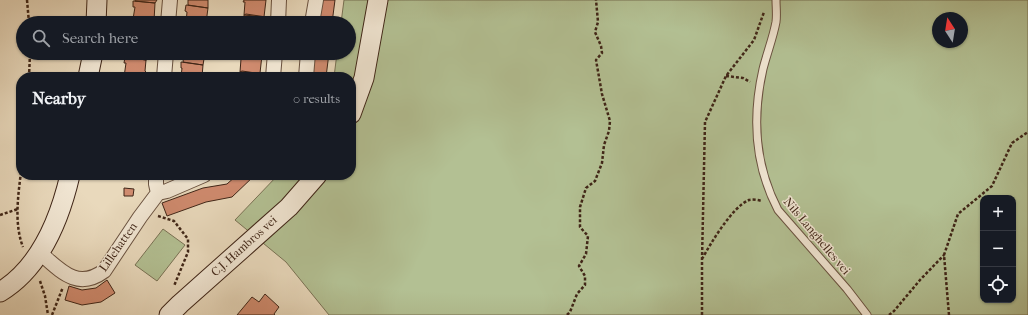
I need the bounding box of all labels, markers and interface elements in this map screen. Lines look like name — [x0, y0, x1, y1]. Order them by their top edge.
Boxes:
north arrow — [932, 12, 968, 48]
search box — [16, 16, 356, 60]
icon: search — [30, 27, 52, 49]
text: Search here — [62, 29, 138, 47]
text: Nearby — [32, 88, 86, 108]
text: 0 results — [293, 91, 340, 106]
street label: Nils Langhelles vei — [781, 195, 854, 278]
map controls — [980, 195, 1016, 303]
button: + — [980, 195, 1016, 231]
street label: C.J. Hambros vei — [208, 213, 280, 279]
street label: Lillehatten — [96, 220, 140, 274]
button: − — [980, 231, 1016, 267]
button: locate — [980, 267, 1016, 303]

